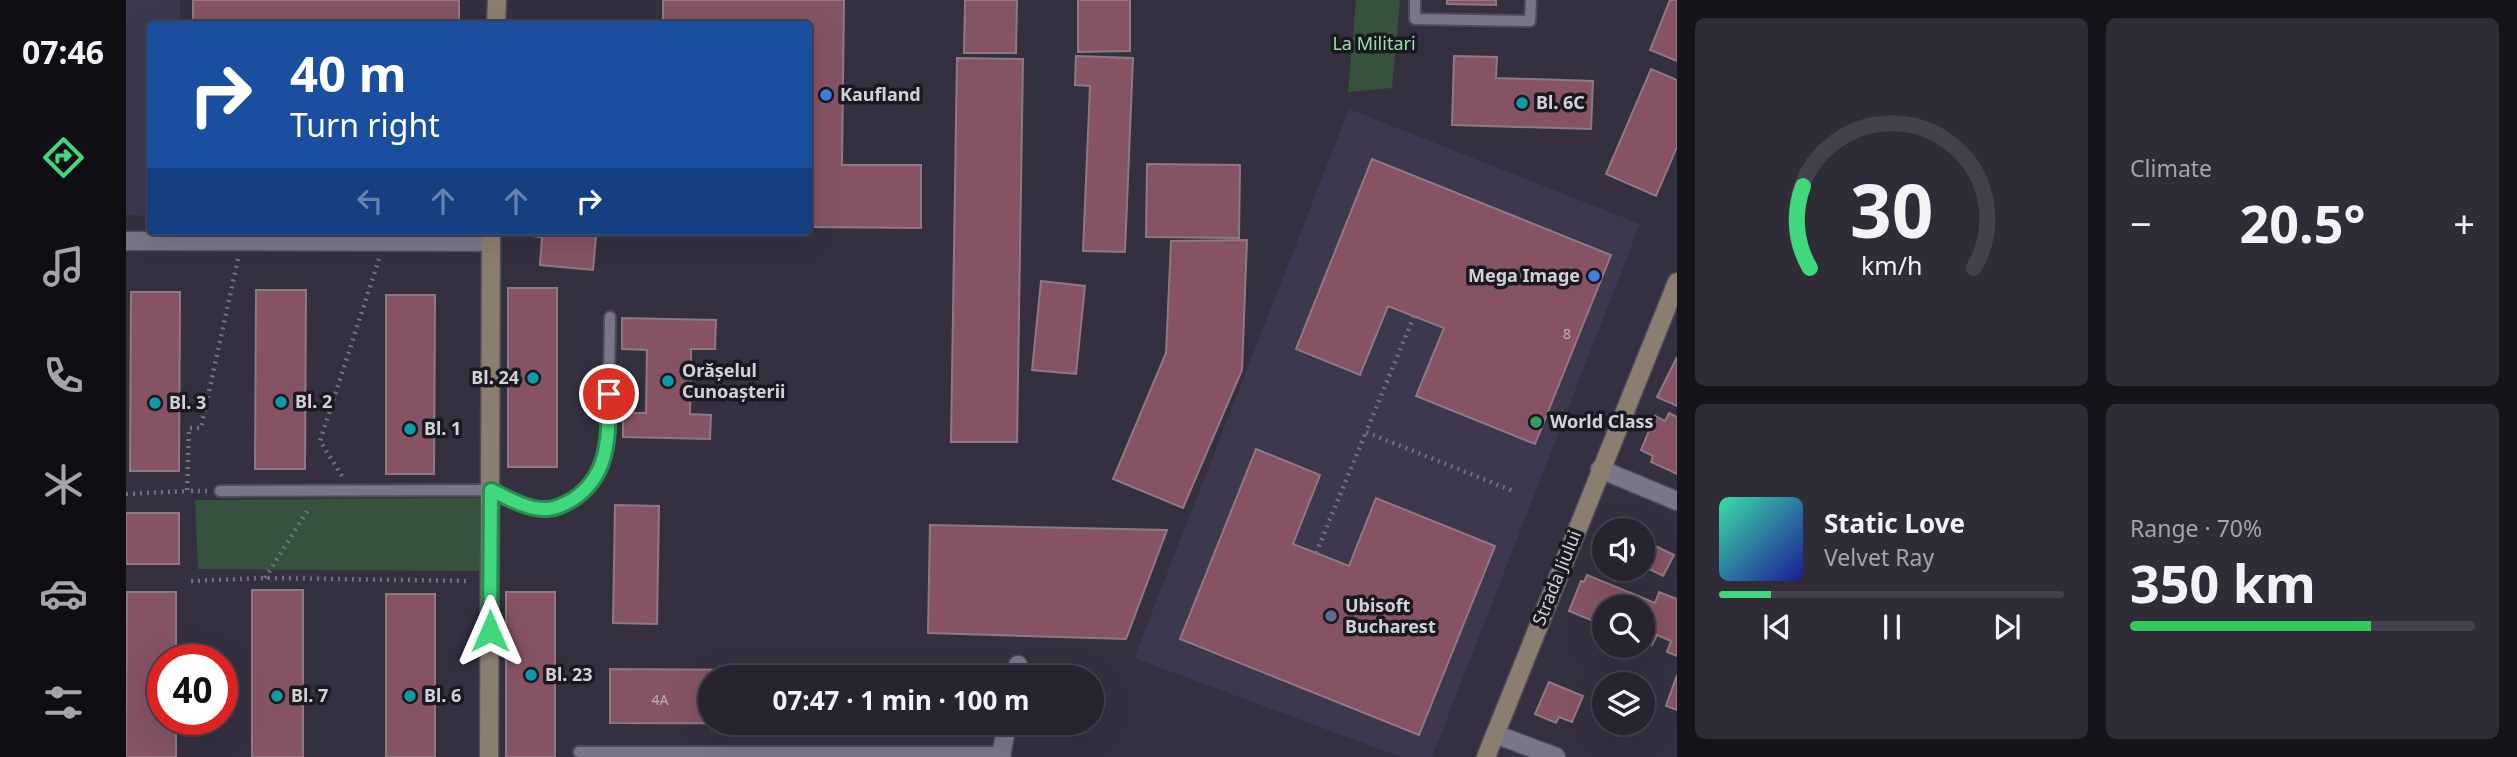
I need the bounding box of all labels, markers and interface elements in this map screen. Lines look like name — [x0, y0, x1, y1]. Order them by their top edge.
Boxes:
text: 07:46 — [22, 30, 104, 73]
park label: La Militari — [1332, 31, 1416, 55]
text: 40 m — [290, 40, 407, 106]
icon: right — [175, 49, 266, 140]
place label: Kaufland — [840, 82, 921, 106]
marker: Kaufland — [818, 87, 834, 103]
place label: Bl. 6C — [1536, 90, 1585, 114]
marker: Bl. 6C — [1514, 95, 1530, 111]
text: Turn right — [290, 103, 440, 146]
icon: directions — [39, 133, 88, 182]
text: Climate — [2130, 152, 2212, 184]
text: 30 — [1850, 160, 1933, 259]
icon: left — [351, 182, 389, 220]
icon: ahead — [424, 182, 462, 220]
icon: ahead — [497, 182, 535, 220]
icon: right — [570, 182, 608, 220]
text: 20.5° — [2240, 187, 2365, 258]
text: − — [2130, 197, 2152, 249]
text: + — [2453, 197, 2475, 249]
icon: music — [39, 242, 88, 291]
text: km/h — [1861, 248, 1922, 282]
place label: Mega Image — [1468, 263, 1580, 287]
marker: Mega Image — [1586, 268, 1602, 284]
house number: 8 — [1563, 324, 1571, 343]
icon: phone — [39, 351, 88, 400]
place label: Orășelul Cunoașterii — [682, 358, 785, 403]
pin — [579, 364, 639, 424]
place label: Bl. 24 — [471, 365, 519, 389]
marker: Bl. 24 — [525, 370, 541, 386]
marker: Orășelul Cunoașterii — [660, 373, 676, 389]
icon: arrive — [590, 375, 628, 413]
place label: Bl. 2 — [295, 389, 332, 413]
place label: Bl. 3 — [169, 390, 206, 414]
marker: Bl. 2 — [273, 394, 289, 410]
marker: Bl. 3 — [147, 395, 163, 411]
place label: World Class — [1550, 409, 1654, 433]
marker: World Class — [1528, 414, 1544, 430]
place label: Bl. 1 — [424, 416, 461, 440]
marker: Bl. 1 — [402, 421, 418, 437]
icon: climate — [39, 460, 88, 509]
text: Static Love — [1824, 505, 1965, 541]
text: Range · 70% — [2130, 512, 2262, 544]
map controls — [1592, 518, 1655, 735]
button: sound — [1592, 518, 1655, 581]
street label: Strada Jiului — [1526, 527, 1586, 629]
text: Velvet Ray — [1824, 541, 1934, 573]
text: 350 km — [2130, 547, 2316, 618]
icon: car — [39, 569, 88, 618]
place label: Ubisoft Bucharest — [1345, 593, 1436, 638]
position arrow — [453, 594, 527, 668]
button: search — [1592, 595, 1655, 658]
marker: Ubisoft Bucharest — [1323, 608, 1339, 624]
icon: previous — [1758, 608, 1796, 646]
icon: pause — [1873, 608, 1911, 646]
icon: next — [1988, 608, 2026, 646]
speed limit sign: 40 — [147, 644, 238, 735]
place label: Bl. 23 — [545, 662, 593, 686]
marker: Bl. 23 — [523, 667, 539, 683]
button: layers — [1592, 672, 1655, 735]
icon: filters — [39, 678, 88, 727]
text: 07:47 · 1 min · 100 m — [773, 682, 1029, 718]
place label: Bl. 7 — [291, 683, 328, 707]
place label: Bl. 6 — [424, 683, 461, 707]
marker: Bl. 7 — [269, 688, 285, 704]
marker: Bl. 6 — [402, 688, 418, 704]
house number: 4A — [652, 690, 669, 709]

